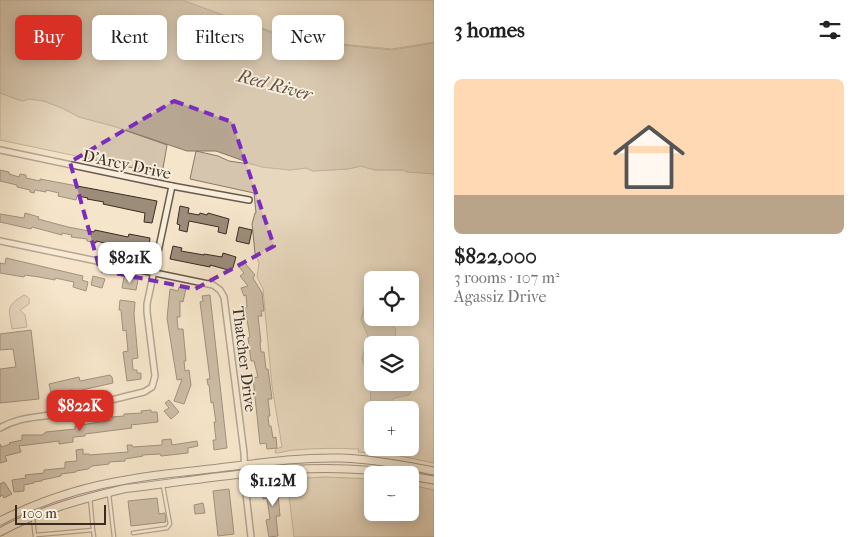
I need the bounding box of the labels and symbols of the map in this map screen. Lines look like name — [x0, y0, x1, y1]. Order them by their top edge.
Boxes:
water label: Red River — [234, 65, 316, 106]
street label: D'Arcy Drive — [81, 146, 173, 183]
pin: $821K — [95, 242, 165, 284]
street label: Thatcher Drive — [229, 305, 260, 413]
pin: $822K — [45, 390, 115, 432]
pin: $1.12M — [232, 464, 314, 507]
scale bar — [15, 502, 106, 525]

